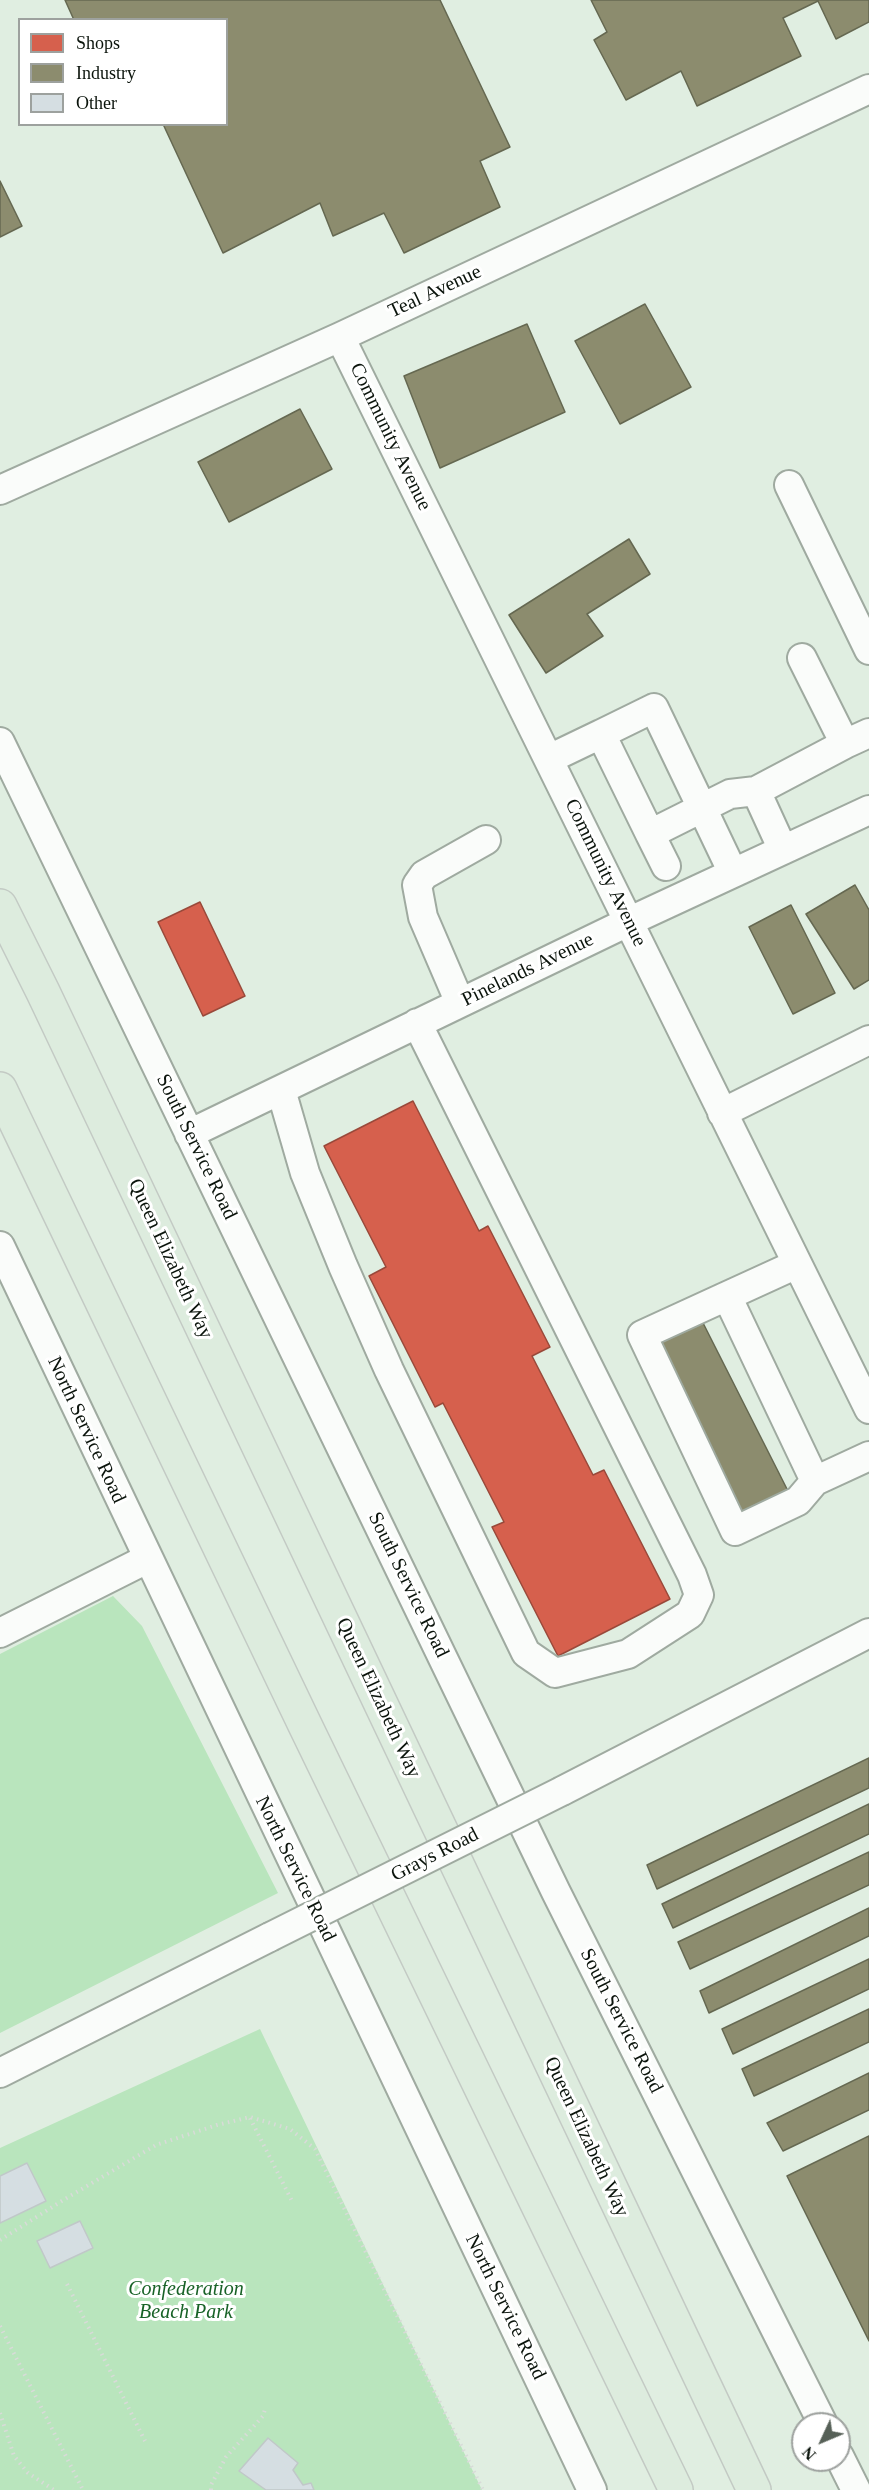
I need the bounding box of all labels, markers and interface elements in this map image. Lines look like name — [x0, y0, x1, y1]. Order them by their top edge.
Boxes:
legend — [18, 18, 228, 126]
text: Shops — [76, 33, 120, 53]
text: Industry — [76, 63, 136, 83]
text: Other — [76, 93, 117, 113]
street label: Teal Avenue — [385, 260, 485, 324]
street label: Community Avenue — [344, 359, 436, 515]
street label: Community Avenue — [559, 795, 651, 951]
street label: Pinelands Avenue — [458, 928, 598, 1012]
street label: South Service Road — [150, 1070, 242, 1224]
street label: Queen Elizabeth Way — [122, 1175, 218, 1343]
street label: North Service Road — [42, 1353, 130, 1507]
street label: South Service Road — [362, 1508, 454, 1662]
street label: Queen Elizabeth Way — [330, 1614, 426, 1782]
street label: North Service Road — [249, 1792, 341, 1946]
street label: Grays Road — [387, 1823, 483, 1887]
street label: South Service Road — [574, 1945, 668, 2097]
street label: Queen Elizabeth Way — [538, 2053, 634, 2221]
street label: North Service Road — [459, 2230, 551, 2384]
park label: Confederation Beach Park — [128, 2278, 244, 2325]
north arrow — [791, 2412, 851, 2472]
text: N — [799, 2443, 819, 2464]

